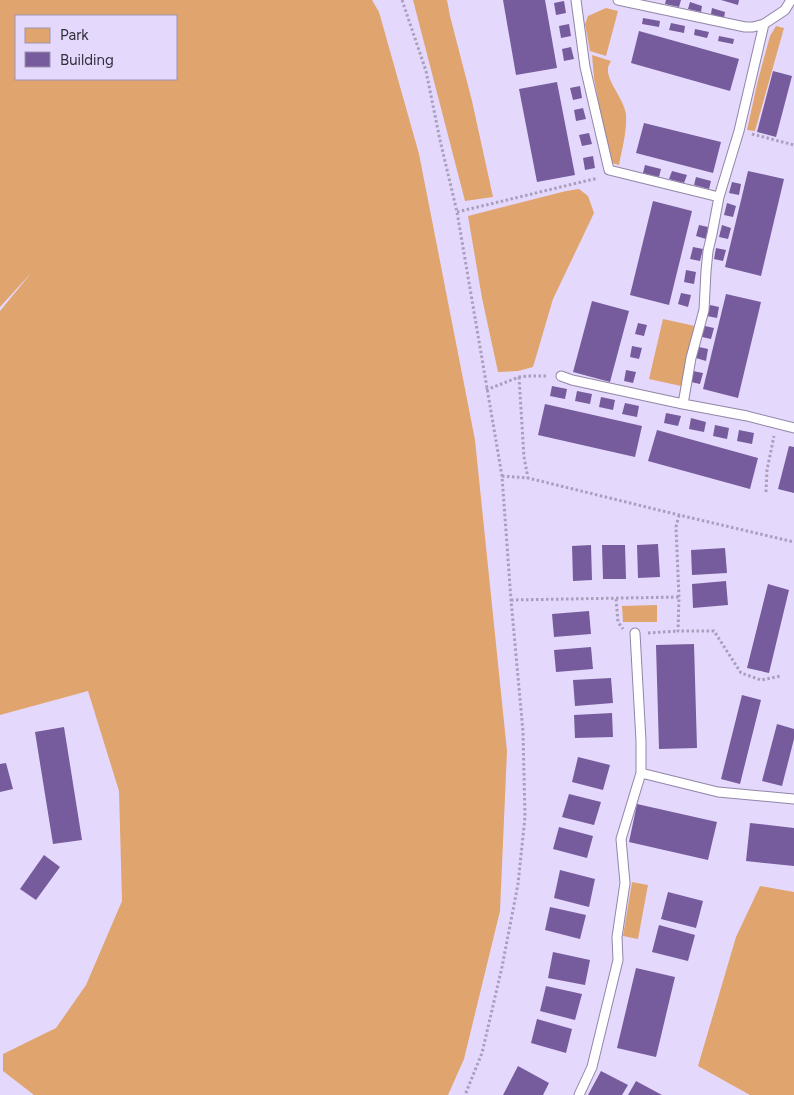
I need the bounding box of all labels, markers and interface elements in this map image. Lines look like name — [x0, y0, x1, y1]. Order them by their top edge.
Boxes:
legend — [15, 15, 178, 80]
text: Park — [60, 26, 89, 44]
text: Building — [60, 51, 114, 69]

